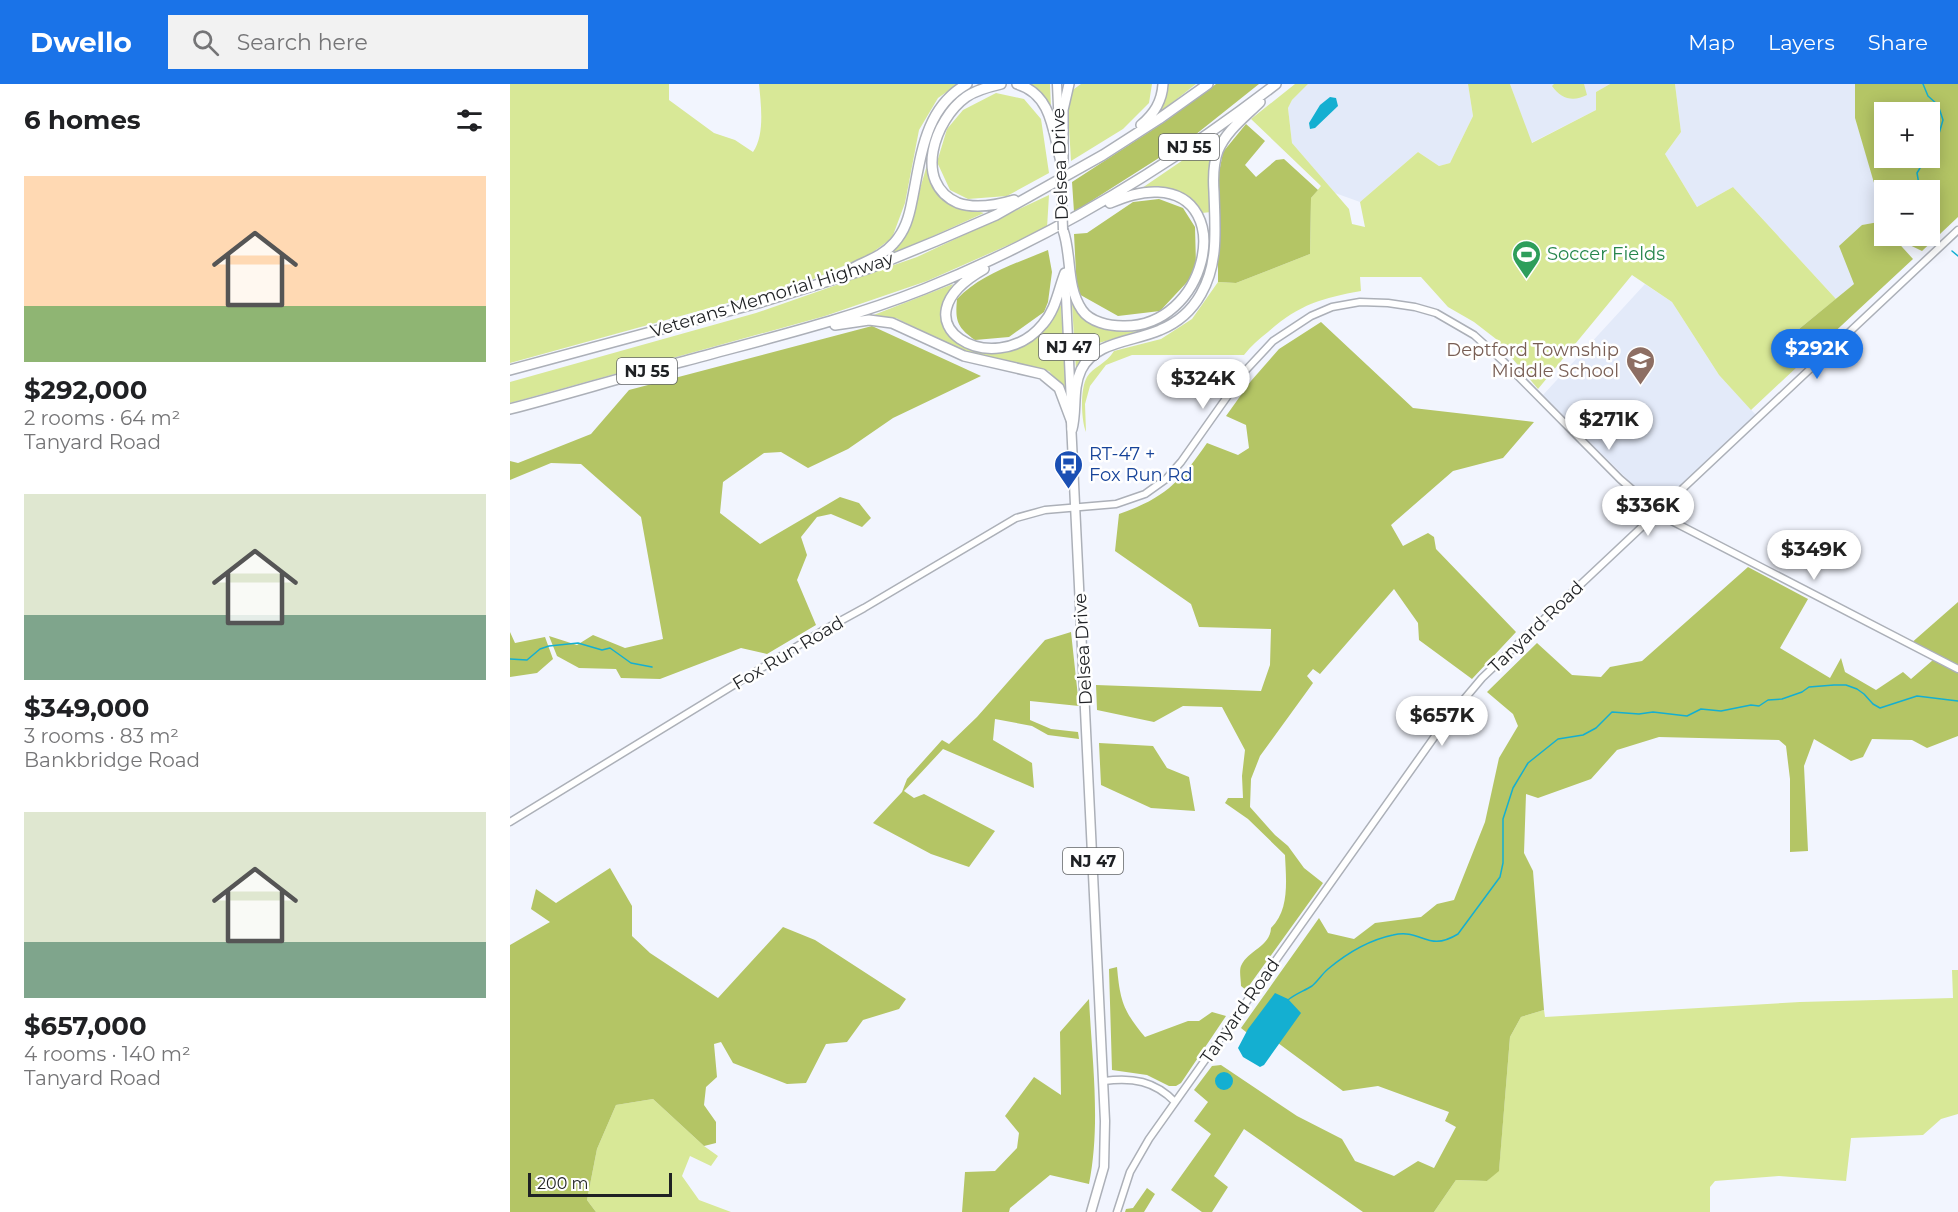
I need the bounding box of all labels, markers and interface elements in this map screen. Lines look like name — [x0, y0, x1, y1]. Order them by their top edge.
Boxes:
search box — [168, 15, 588, 69]
text: Dwello — [30, 25, 132, 59]
icon: search — [189, 26, 222, 59]
text: Search here — [237, 29, 368, 56]
text: Map — [1688, 30, 1735, 55]
text: Layers — [1768, 30, 1835, 55]
text: Share — [1868, 30, 1928, 55]
map controls — [1874, 102, 1940, 246]
button: + — [1874, 102, 1940, 168]
text: 6 homes — [24, 104, 141, 136]
icon: filters — [453, 104, 486, 137]
street label: Delsea Drive — [1047, 107, 1073, 221]
road number: NJ 55 — [1159, 134, 1219, 160]
button: − — [1874, 180, 1940, 246]
icon: home — [201, 215, 309, 323]
sports icon: Soccer Fields — [1510, 238, 1542, 280]
place label: Soccer Fields — [1547, 243, 1665, 265]
street label: Veterans Memorial Highway — [648, 247, 896, 342]
pin: $292K — [1775, 329, 1859, 380]
road number: NJ 47 — [1039, 334, 1099, 360]
text: $292K — [1785, 336, 1849, 360]
place label: Deptford Township Middle School — [1446, 339, 1619, 382]
school or university icon: Deptford Township Middle School — [1624, 344, 1656, 386]
road number: NJ 55 — [617, 358, 677, 384]
pin: $324K — [1161, 359, 1245, 410]
text: $324K — [1171, 366, 1235, 390]
text: $292,000 — [24, 374, 147, 406]
pin: $271K — [1567, 400, 1651, 451]
text: 2 rooms · 64 m² — [24, 406, 180, 430]
text: $271K — [1579, 407, 1639, 431]
text: Tanyard Road — [24, 430, 161, 454]
place label: RT-47 + Fox Run Rd — [1089, 443, 1193, 486]
bus stop icon: RT-47 + Fox Run Rd — [1052, 448, 1084, 490]
pin: $336K — [1606, 486, 1690, 537]
text: $336K — [1616, 493, 1680, 517]
pin: $349K — [1772, 530, 1856, 581]
icon: home — [201, 533, 309, 641]
text: $349K — [1781, 537, 1847, 561]
street label: Tanyard Road — [1484, 576, 1588, 678]
street label: Delsea Drive — [1069, 592, 1097, 706]
street label: Fox Run Road — [729, 611, 847, 695]
text: $349,000 — [24, 692, 149, 724]
pin: $657K — [1400, 696, 1484, 747]
text: $657K — [1410, 703, 1474, 727]
text: 3 rooms · 83 m² — [24, 724, 179, 748]
text: Bankbridge Road — [24, 748, 200, 772]
road number: NJ 47 — [1063, 848, 1123, 874]
icon: home — [201, 851, 309, 959]
street label: Tanyard Road — [1196, 954, 1284, 1068]
text: $657,000 — [24, 1010, 147, 1042]
text: 4 rooms · 140 m² — [24, 1042, 191, 1066]
text: Tanyard Road — [24, 1066, 161, 1090]
scale bar — [528, 1170, 672, 1198]
text: 200 m — [537, 1174, 588, 1193]

